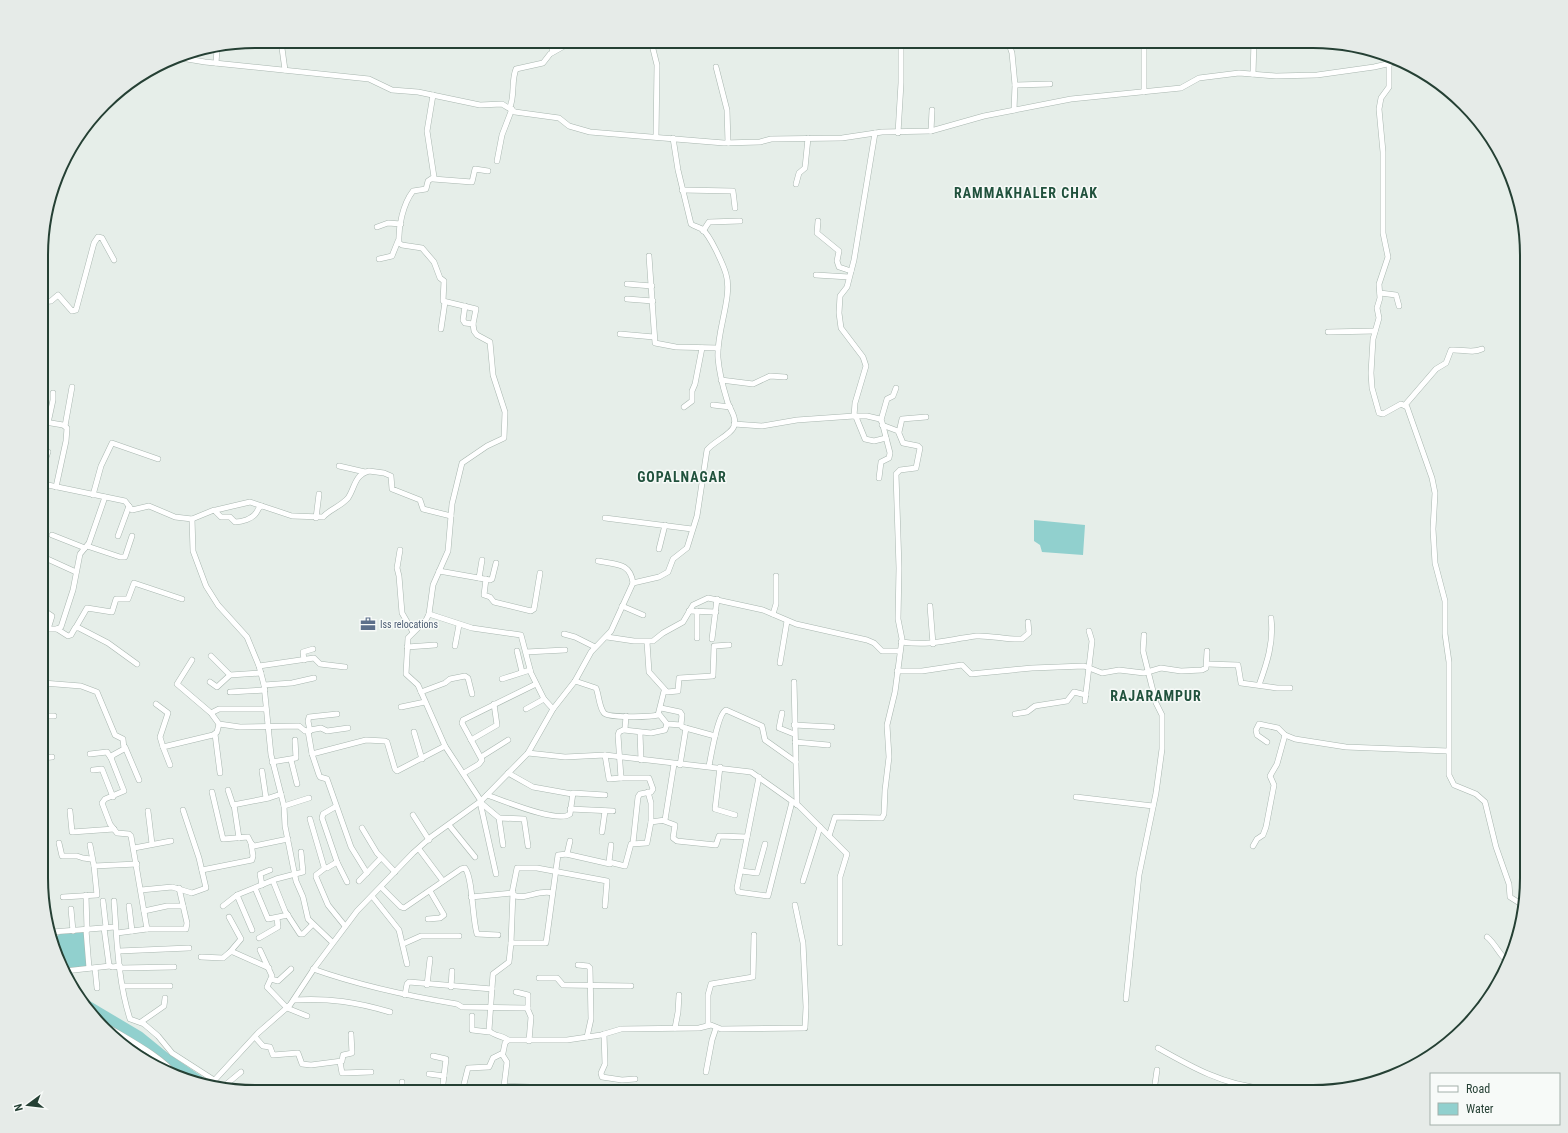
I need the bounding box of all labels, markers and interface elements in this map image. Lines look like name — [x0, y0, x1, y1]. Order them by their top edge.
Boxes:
district label: RAMMAKHALER CHAK — [954, 185, 1098, 201]
district label: GOPALNAGAR — [637, 469, 727, 485]
office icon: Iss relocations — [359, 615, 377, 633]
place label: Iss relocations — [380, 619, 438, 630]
district label: RAJARAMPUR — [1110, 688, 1202, 704]
legend — [1430, 1073, 1560, 1125]
text: Road — [1466, 1082, 1490, 1096]
north arrow — [8, 1085, 48, 1125]
text: N — [12, 1102, 26, 1112]
text: Water — [1466, 1102, 1494, 1116]

